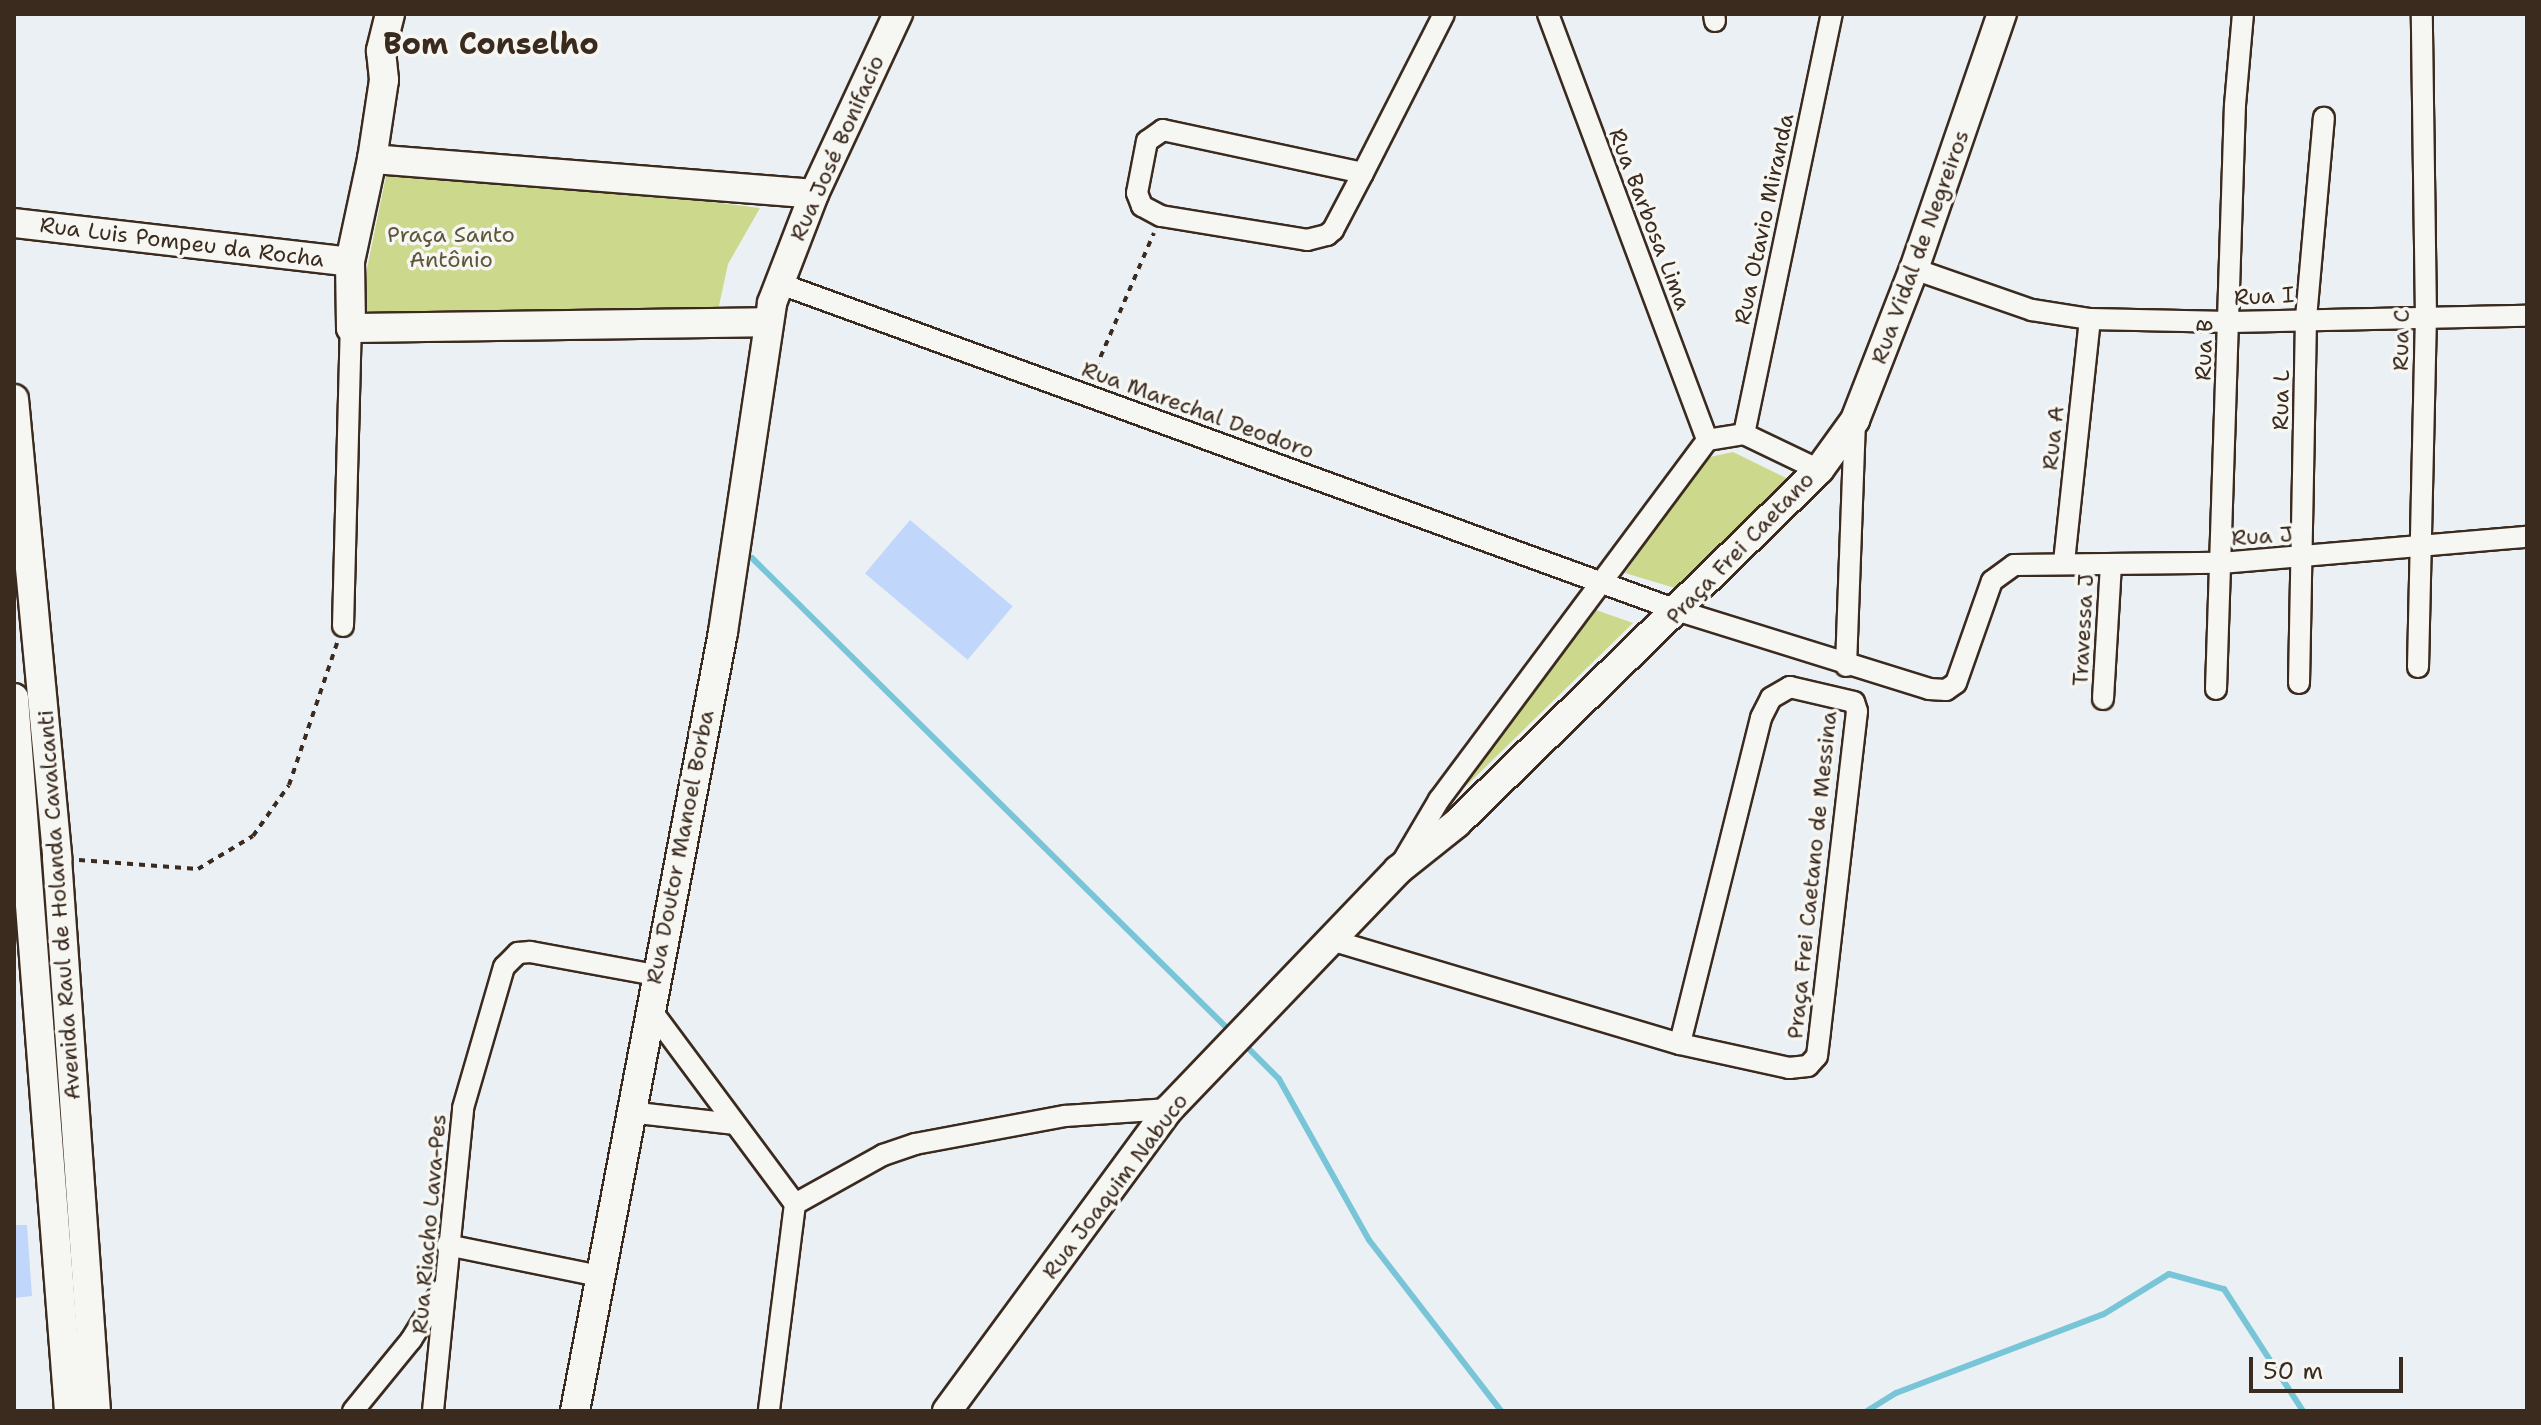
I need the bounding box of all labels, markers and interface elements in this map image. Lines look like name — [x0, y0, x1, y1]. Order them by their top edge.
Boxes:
district label: Bom Conselho — [383, 26, 599, 62]
street label: Rua José Bonifacio — [784, 51, 890, 245]
street label: Rua Otavio Miranda — [1729, 111, 1799, 327]
street label: Rua Barbosa Lima — [1603, 125, 1697, 313]
street label: Rua Vidal de Negreiros — [1865, 127, 1975, 367]
street label: Rua Luis Pompeu da Rocha — [38, 211, 326, 273]
park label: Praça Santo Antônio — [387, 221, 515, 272]
street label: Rua I — [2233, 281, 2295, 311]
street label: Rua C — [2387, 309, 2415, 371]
street label: Rua B — [2190, 319, 2218, 381]
street label: Rua Marechal Deodoro — [1078, 356, 1318, 464]
street label: Rua L — [2267, 370, 2295, 430]
street label: Rua A — [2037, 405, 2069, 471]
street label: Praça Frei Caetano — [1660, 466, 1820, 630]
street label: Rua J — [2230, 521, 2294, 551]
street label: Travessa J — [2067, 573, 2099, 687]
street label: Rua Doutor Manoel Borba — [640, 708, 720, 986]
street label: Avenida Raul de Holanda Cavalcanti — [32, 709, 86, 1101]
street label: Praça Frei Caetano de Messina — [1782, 710, 1842, 1040]
street label: Rua Joaquim Nabuco — [1037, 1088, 1193, 1284]
street label: Rua Riacho Lava-Pes — [406, 1113, 452, 1335]
scale bar — [2253, 1341, 2407, 1391]
text: 50 m — [2263, 1355, 2323, 1387]

